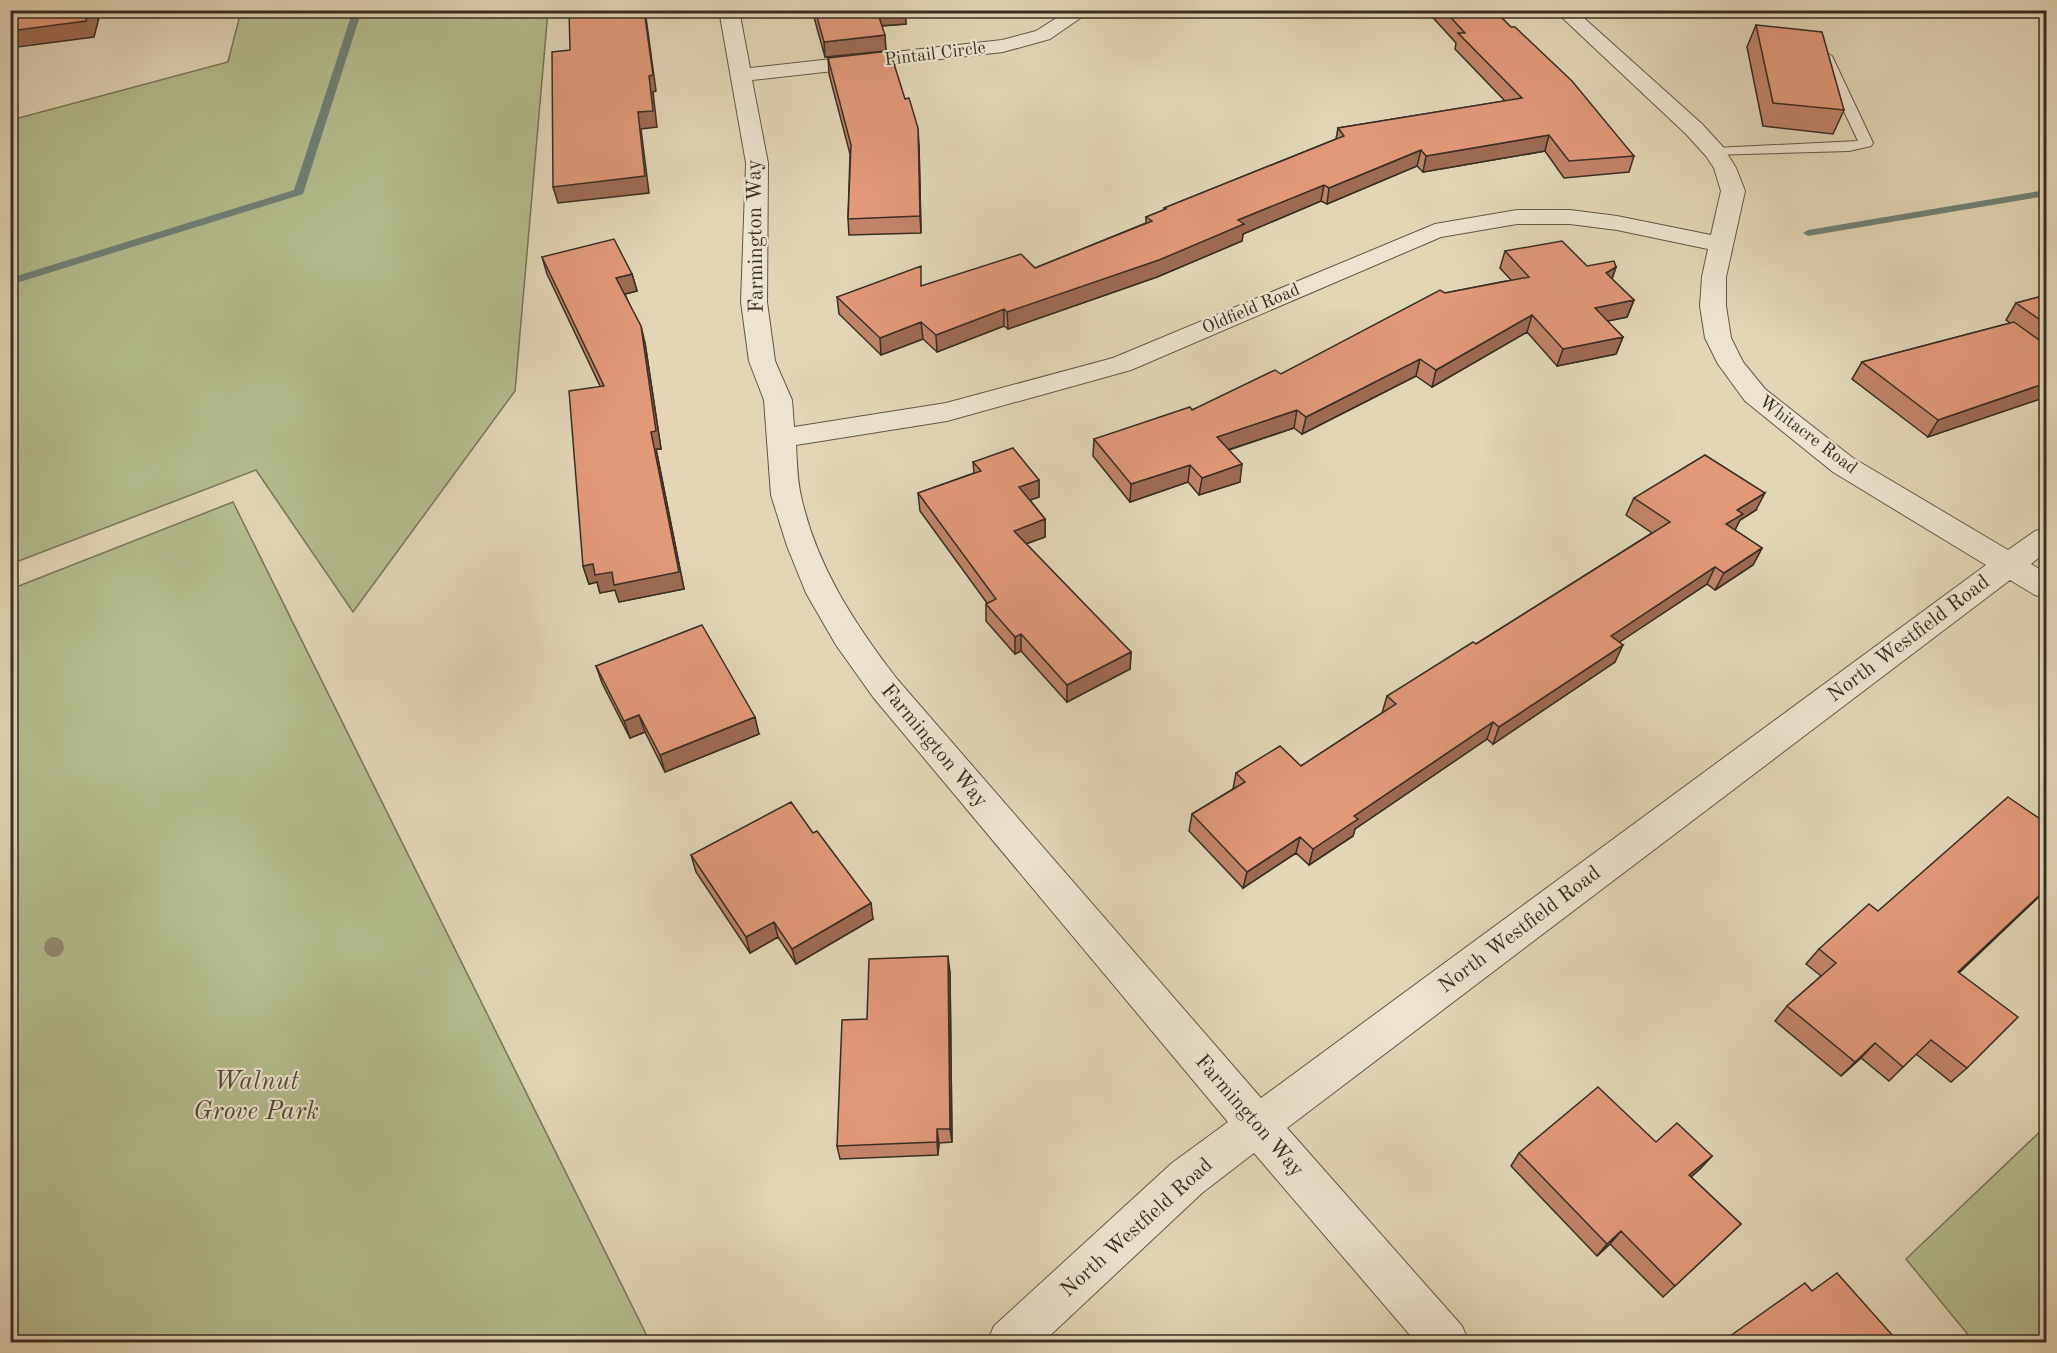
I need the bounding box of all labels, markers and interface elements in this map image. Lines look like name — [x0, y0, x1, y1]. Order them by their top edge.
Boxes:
street label: Pintail Circle — [883, 39, 987, 69]
street label: Farmington Way — [744, 159, 768, 313]
street label: Oldfield Road — [1200, 280, 1302, 338]
street label: Whitacre Road — [1756, 392, 1860, 478]
street label: North Westfield Road — [1824, 571, 1994, 707]
street label: Farmington Way — [877, 680, 991, 812]
street label: North Westfield Road — [1435, 862, 1605, 998]
street label: Farmington Way — [1191, 1051, 1307, 1181]
park label: Walnut Grove Park — [193, 1069, 319, 1125]
street label: North Westfield Road — [1057, 1154, 1217, 1302]

